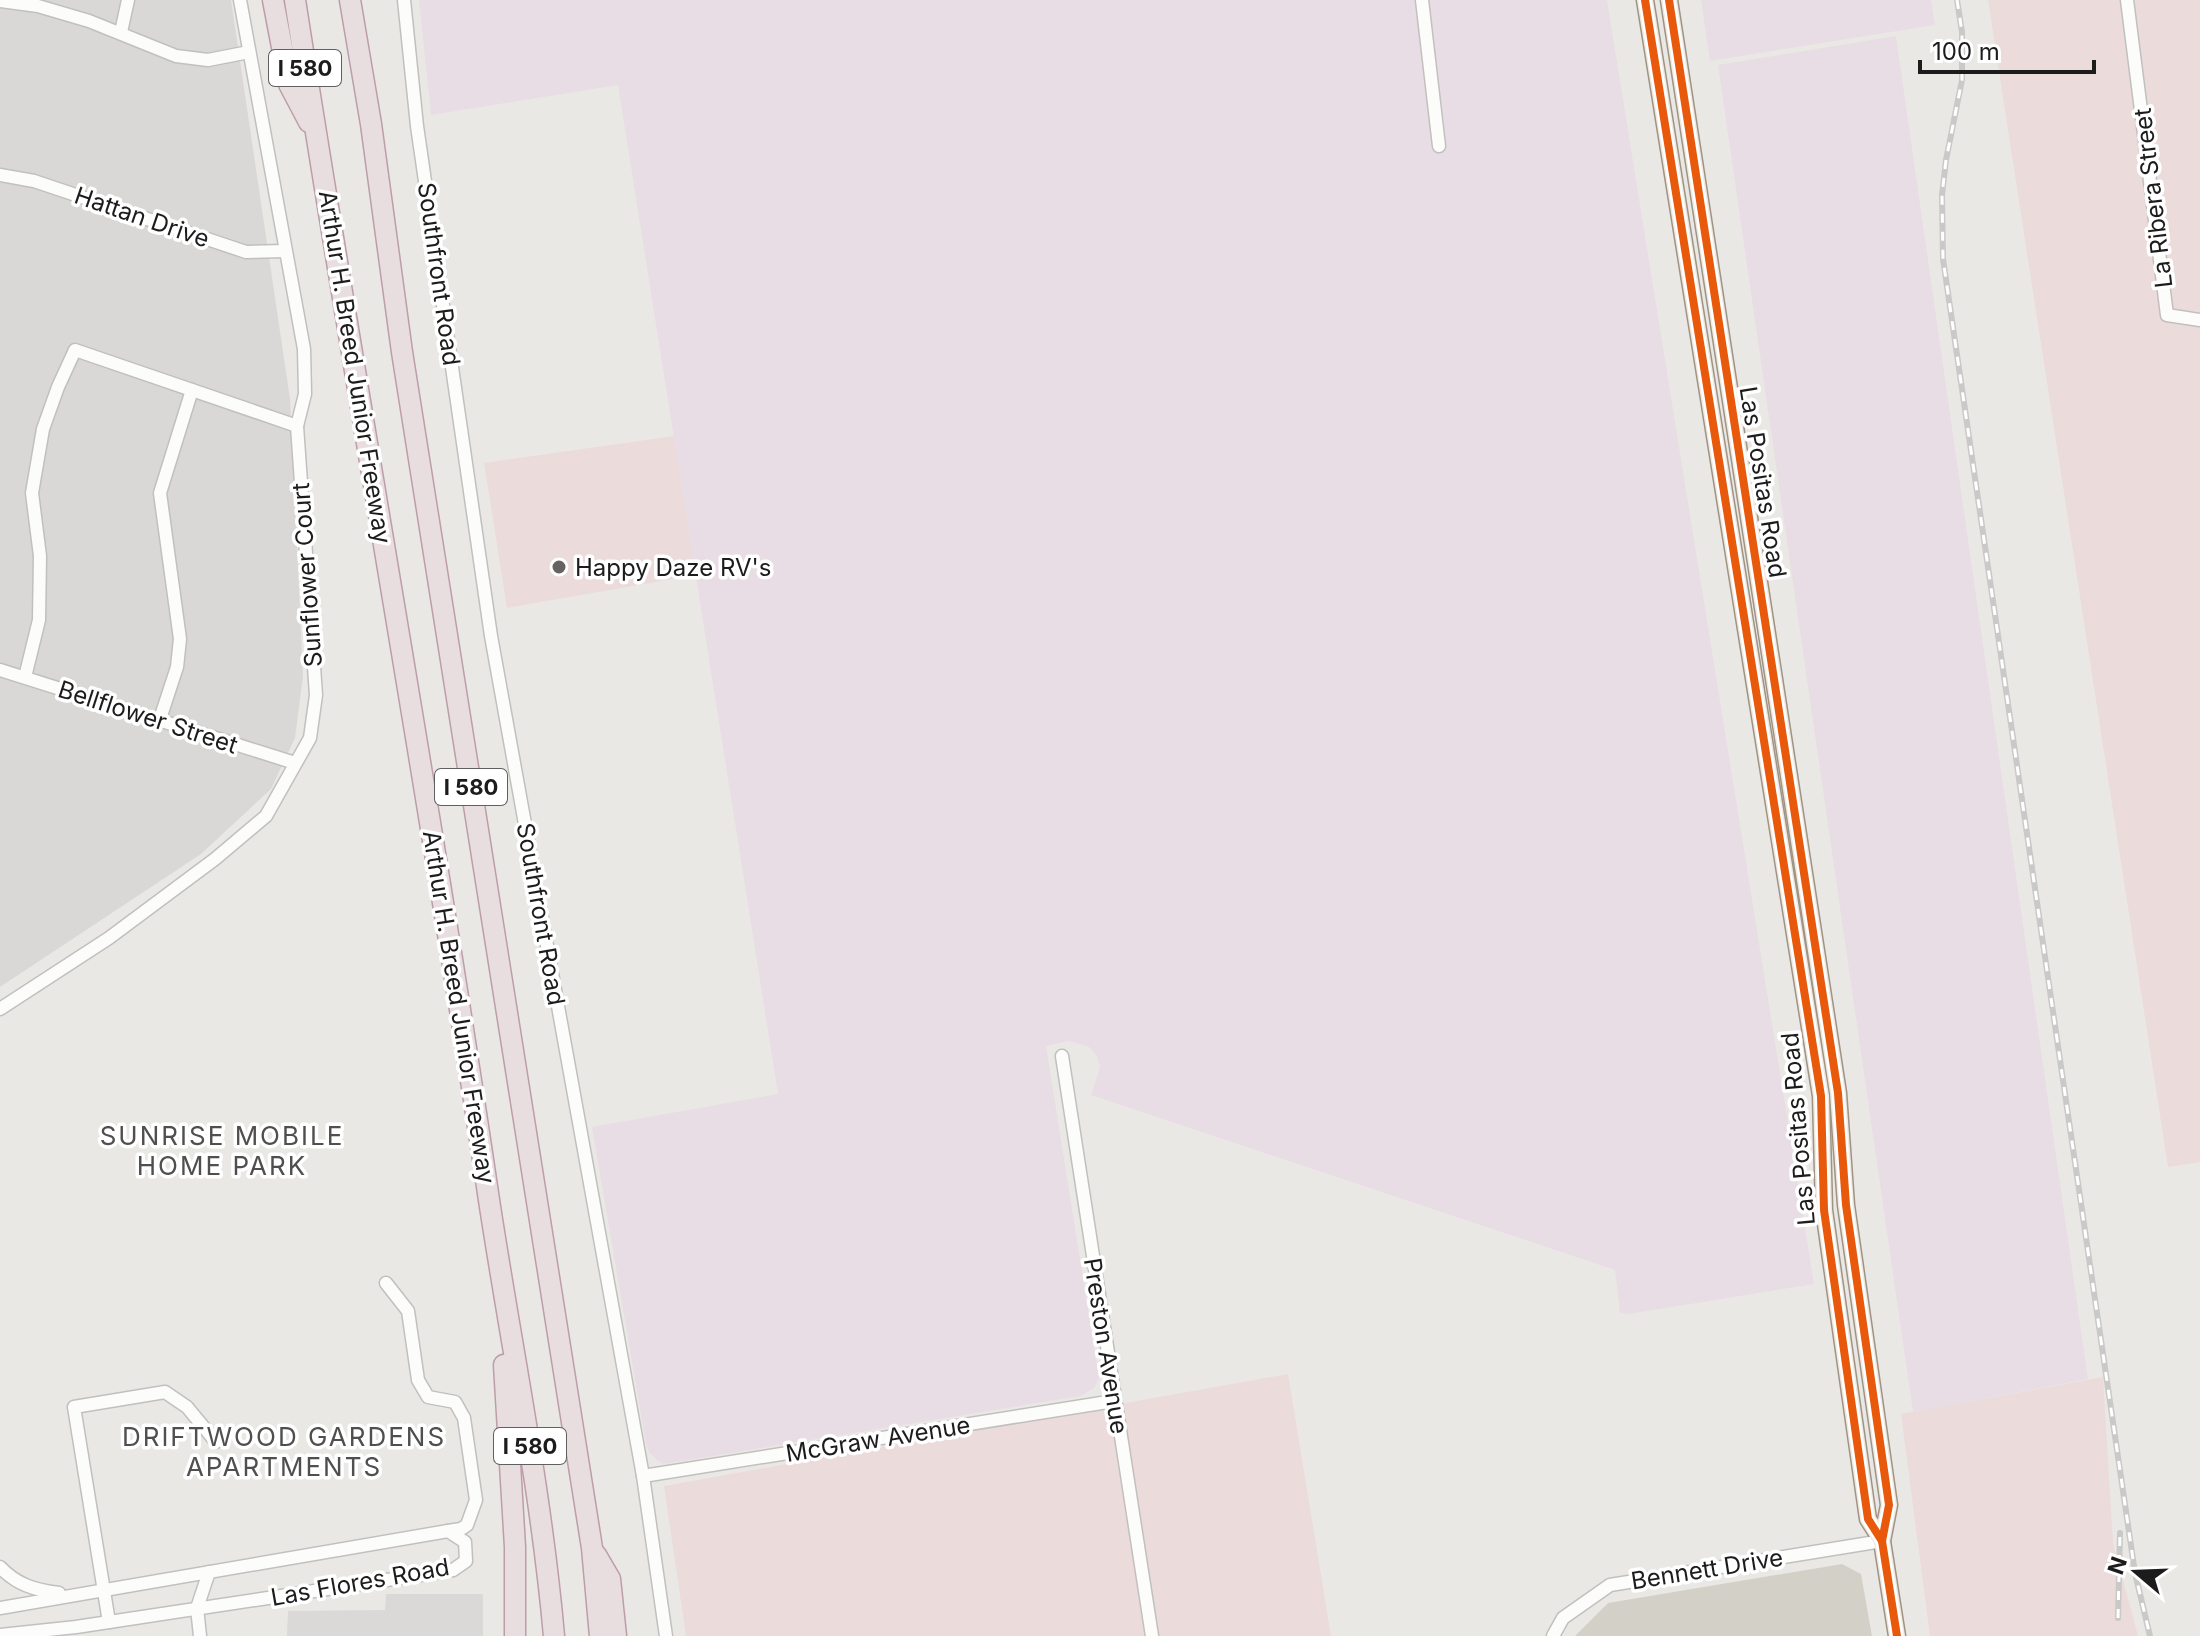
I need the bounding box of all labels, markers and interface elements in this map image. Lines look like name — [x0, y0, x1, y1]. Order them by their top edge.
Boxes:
scale bar — [1920, 24, 2094, 74]
text: 100 m — [1932, 37, 2000, 66]
road number: I 580 — [269, 50, 341, 86]
street label: La Ribera Street — [2128, 106, 2178, 289]
street label: Hattan Drive — [71, 180, 213, 254]
street label: Southfront Road — [412, 181, 466, 367]
street label: Arthur H. Breed Junior Freeway — [313, 188, 397, 546]
street label: Las Positas Road — [1734, 384, 1792, 580]
street label: Sunflower Court — [286, 482, 328, 668]
place label: Happy Daze RV's — [575, 553, 771, 582]
marker: Happy Daze RV's — [550, 558, 568, 576]
street label: Bellflower Street — [55, 674, 241, 760]
road number: I 580 — [435, 769, 507, 805]
street label: Southfront Road — [511, 821, 571, 1007]
street label: Arthur H. Breed Junior Freeway — [417, 828, 501, 1186]
street label: Las Positas Road — [1775, 1031, 1821, 1227]
district label: SUNRISE MOBILE HOME PARK — [100, 1120, 344, 1181]
street label: Preston Avenue — [1078, 1256, 1134, 1436]
street label: McGraw Avenue — [784, 1410, 972, 1468]
district label: DRIFTWOOD GARDENS APARTMENTS — [122, 1421, 446, 1482]
road number: I 580 — [494, 1428, 566, 1464]
north arrow — [2096, 1532, 2176, 1612]
street label: Bennett Drive — [1629, 1543, 1785, 1595]
street label: Las Flores Road — [268, 1552, 452, 1612]
text: N — [2102, 1553, 2132, 1578]

